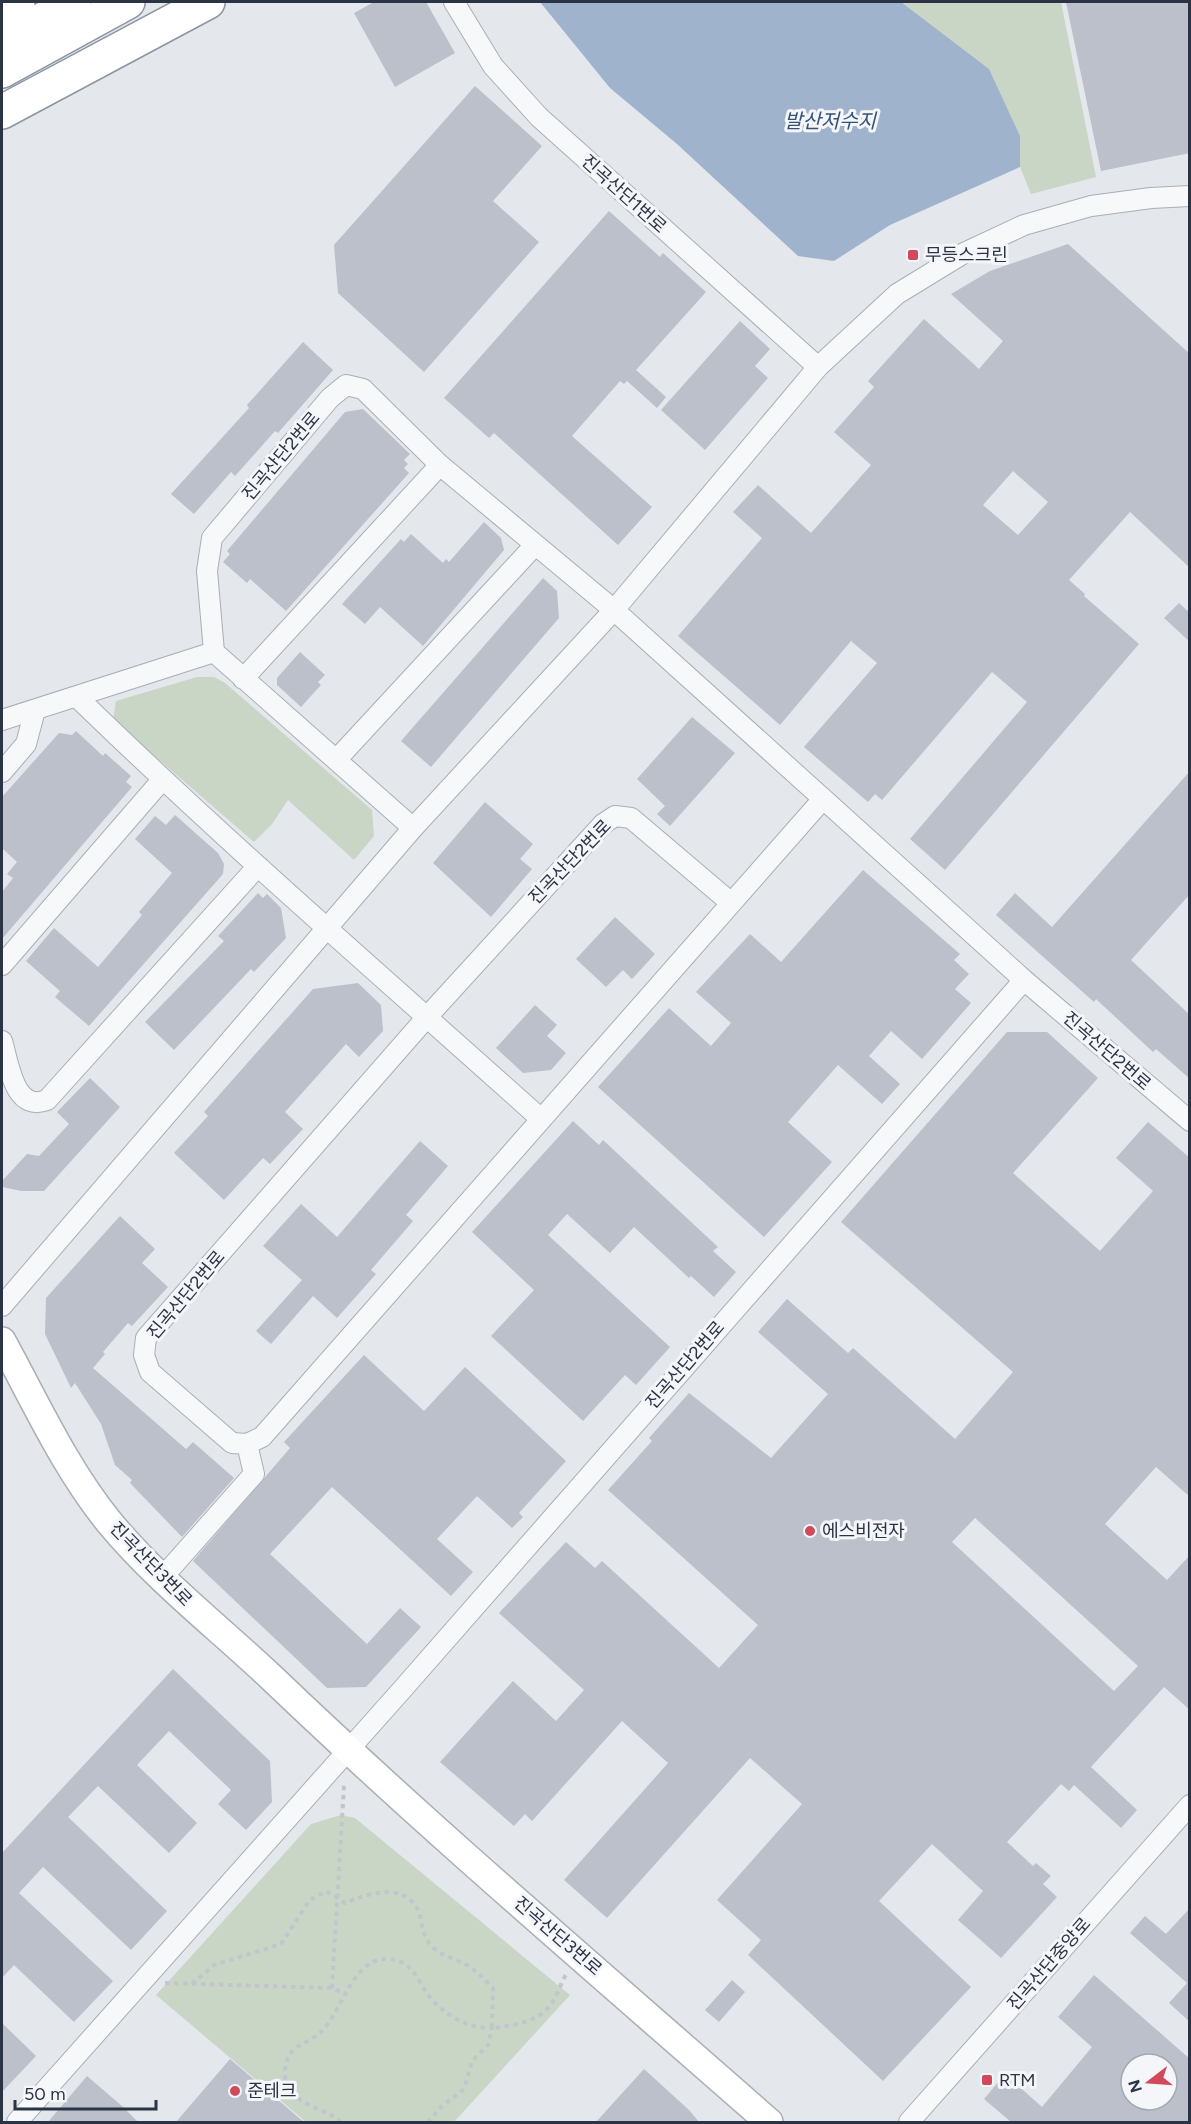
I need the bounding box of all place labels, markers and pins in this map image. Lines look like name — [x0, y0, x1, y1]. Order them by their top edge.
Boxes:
place label: 무등스크린 — [925, 244, 1008, 266]
marker: 무등스크린 — [906, 248, 920, 262]
place label: 에스비전자 — [822, 1520, 905, 1542]
marker: 에스비전자 — [803, 1524, 817, 1538]
place label: RTM — [999, 2069, 1035, 2091]
marker: RTM — [980, 2073, 994, 2087]
place label: 준테크 — [247, 2080, 297, 2102]
marker: 준테크 — [228, 2084, 242, 2098]

